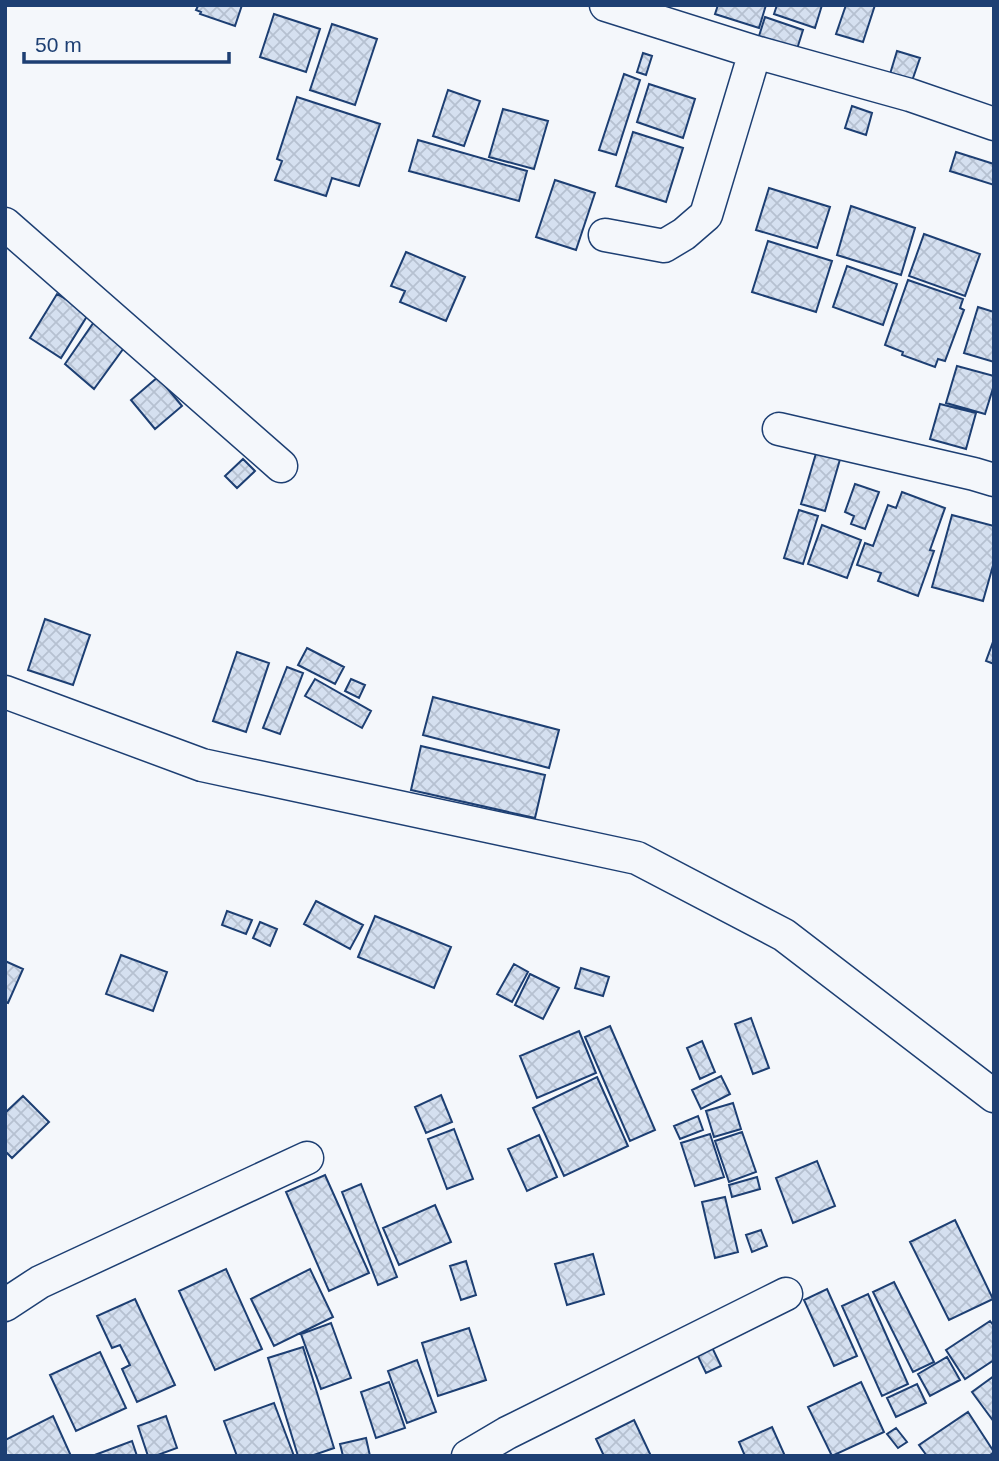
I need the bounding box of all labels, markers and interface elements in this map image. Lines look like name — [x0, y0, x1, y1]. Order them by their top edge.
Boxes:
scale bar — [24, 21, 229, 65]
text: 50 m — [35, 33, 82, 56]

